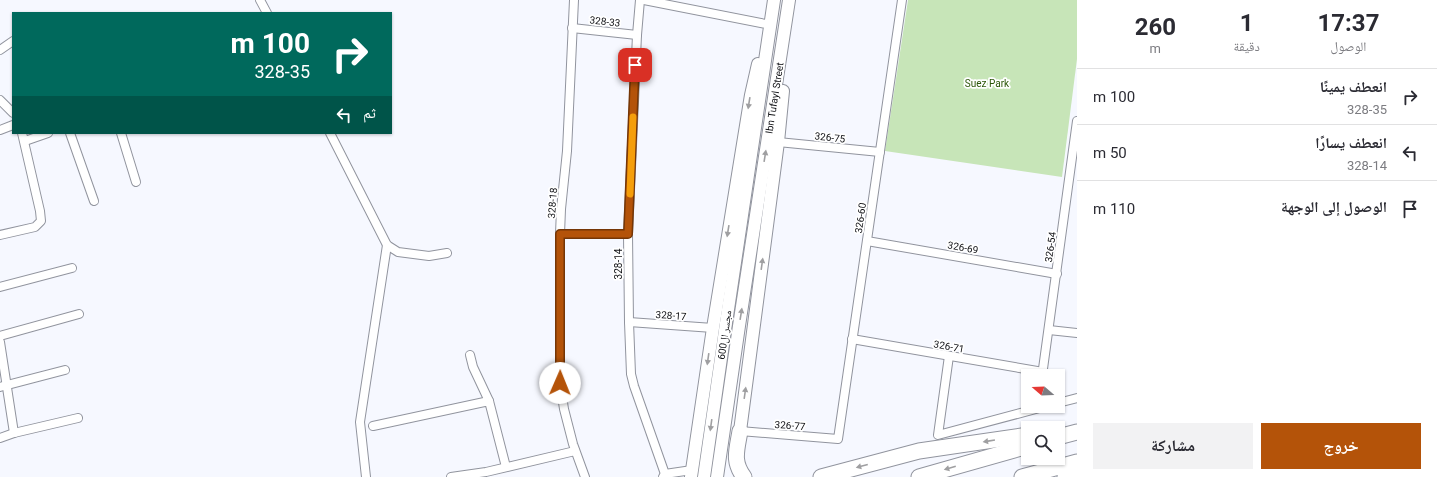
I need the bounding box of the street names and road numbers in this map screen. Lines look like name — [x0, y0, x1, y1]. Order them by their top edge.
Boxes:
street label: 328-33 — [589, 14, 621, 29]
street label: Ibn Tufayl Street — [763, 62, 786, 135]
street label: 326-75 — [814, 130, 846, 145]
street label: 328-18 — [546, 187, 559, 219]
street label: 326-60 — [853, 202, 868, 234]
street label: 326-54 — [1043, 231, 1058, 263]
street label: 326-69 — [947, 239, 979, 256]
street label: 328-14 — [613, 248, 624, 279]
street label: 328-17 — [655, 309, 687, 322]
street label: مجسر ال600 — [716, 309, 734, 361]
street label: 326-71 — [933, 338, 965, 355]
street label: 326-77 — [774, 419, 806, 432]

